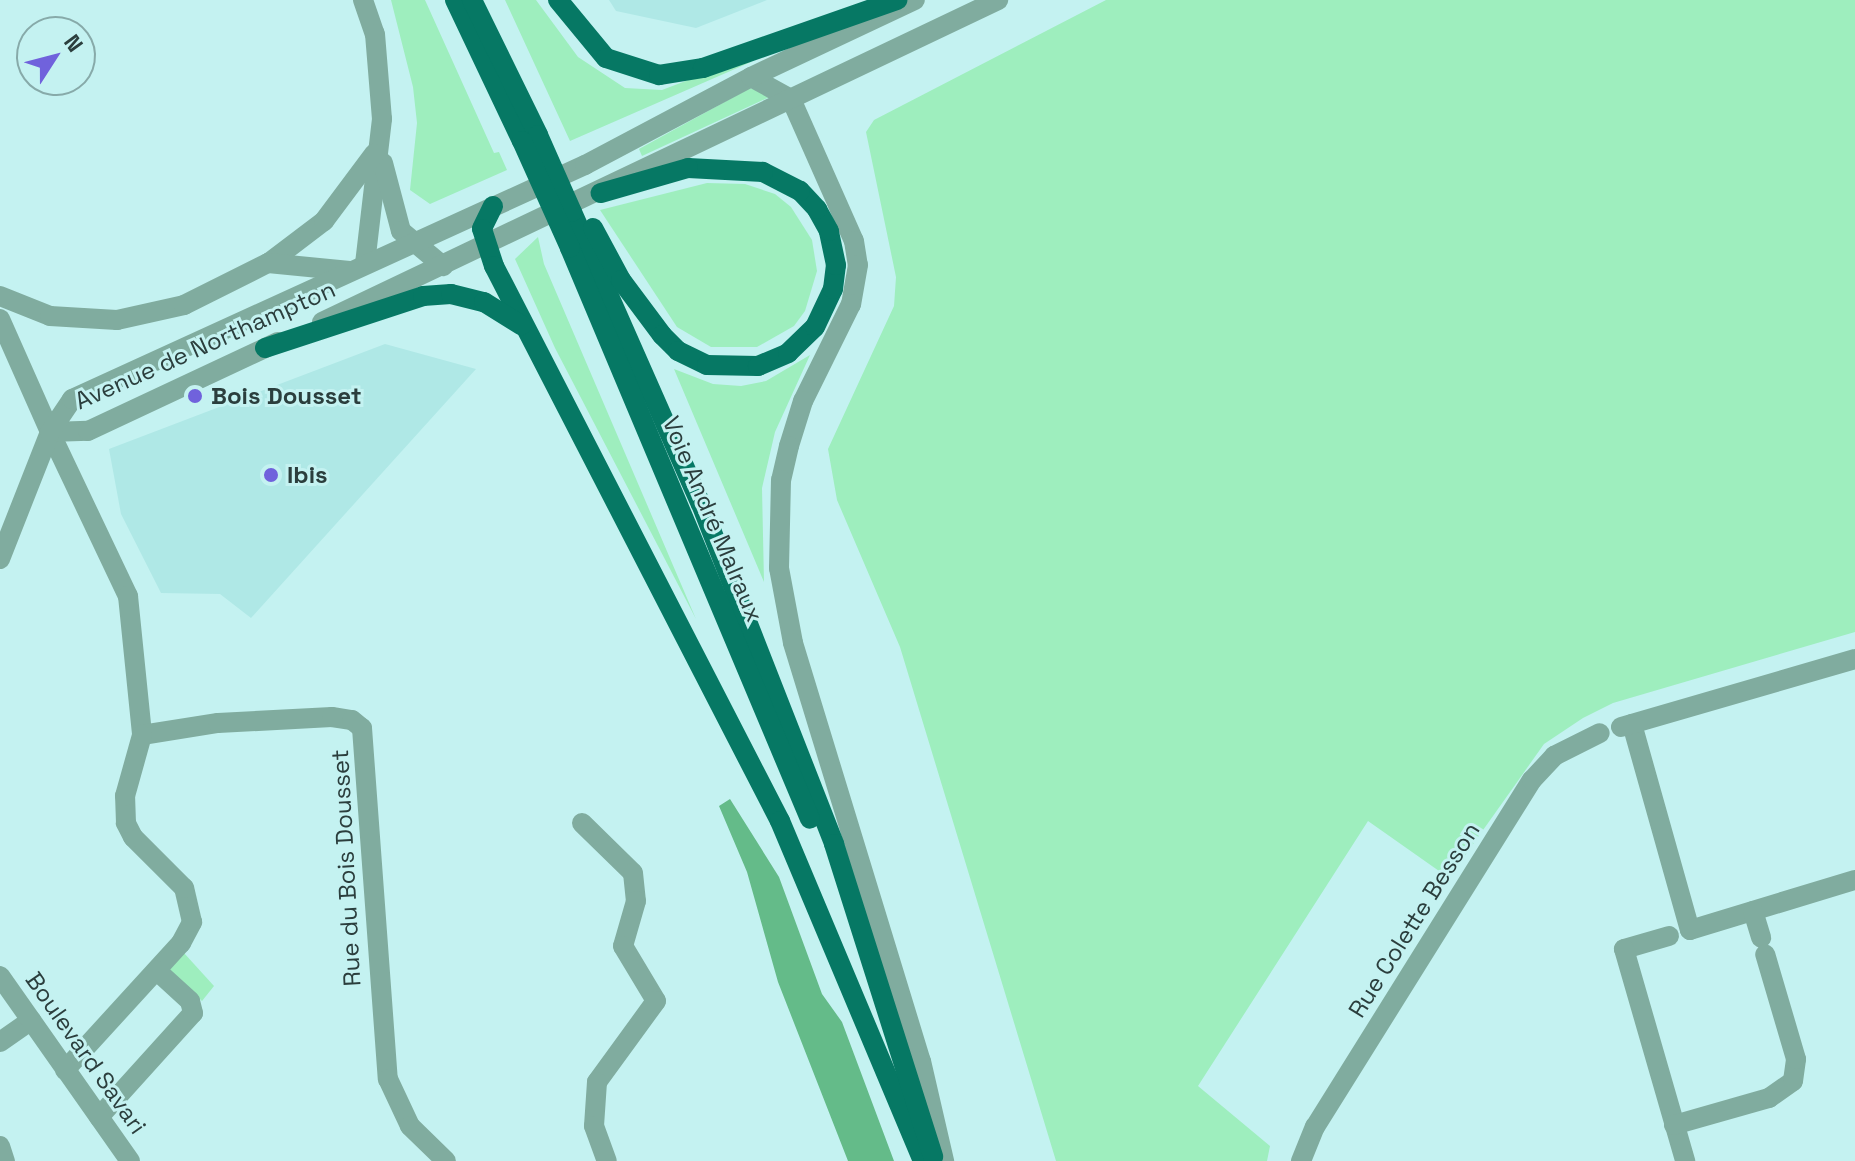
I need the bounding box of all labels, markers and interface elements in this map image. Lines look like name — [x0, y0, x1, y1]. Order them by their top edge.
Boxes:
north arrow — [16, 16, 96, 96]
text: N — [58, 29, 89, 57]
street label: Avenue de Northampton — [70, 275, 340, 415]
place label: Bois Dousset — [211, 382, 362, 410]
marker: Bois Dousset — [186, 387, 204, 405]
street label: Voie André Malraux — [657, 412, 769, 626]
place label: Ibis — [287, 461, 328, 489]
marker: Ibis — [262, 466, 280, 484]
street label: Rue du Bois Dousset — [325, 749, 367, 987]
street label: Rue Colette Besson — [1342, 817, 1486, 1023]
street label: Boulevard Savari — [19, 967, 153, 1139]

